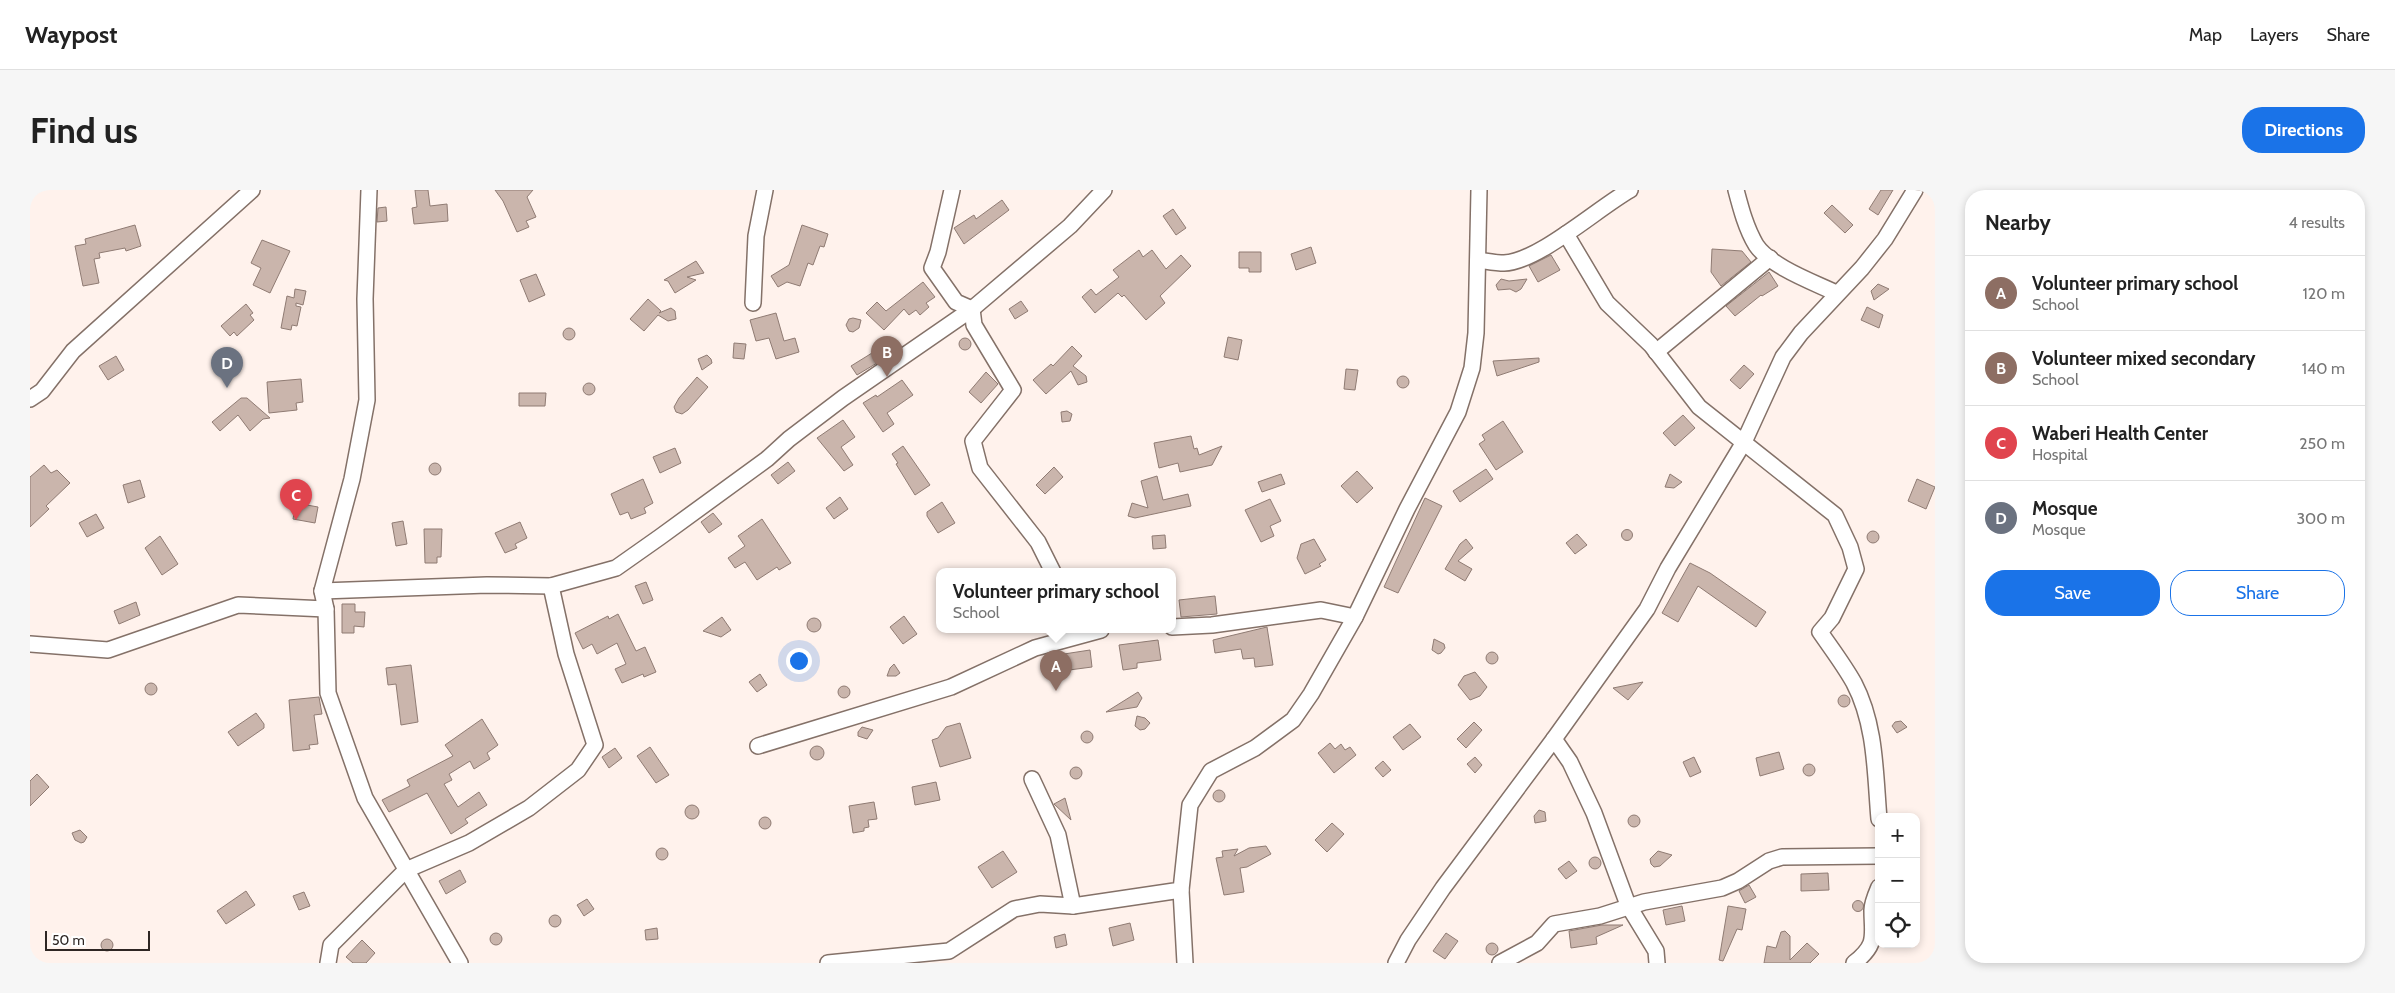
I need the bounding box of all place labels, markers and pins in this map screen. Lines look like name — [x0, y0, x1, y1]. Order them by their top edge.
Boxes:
pin: B — [871, 336, 903, 377]
pin: D — [211, 347, 243, 388]
pin: C — [280, 479, 312, 520]
pin: A — [1040, 650, 1072, 691]

